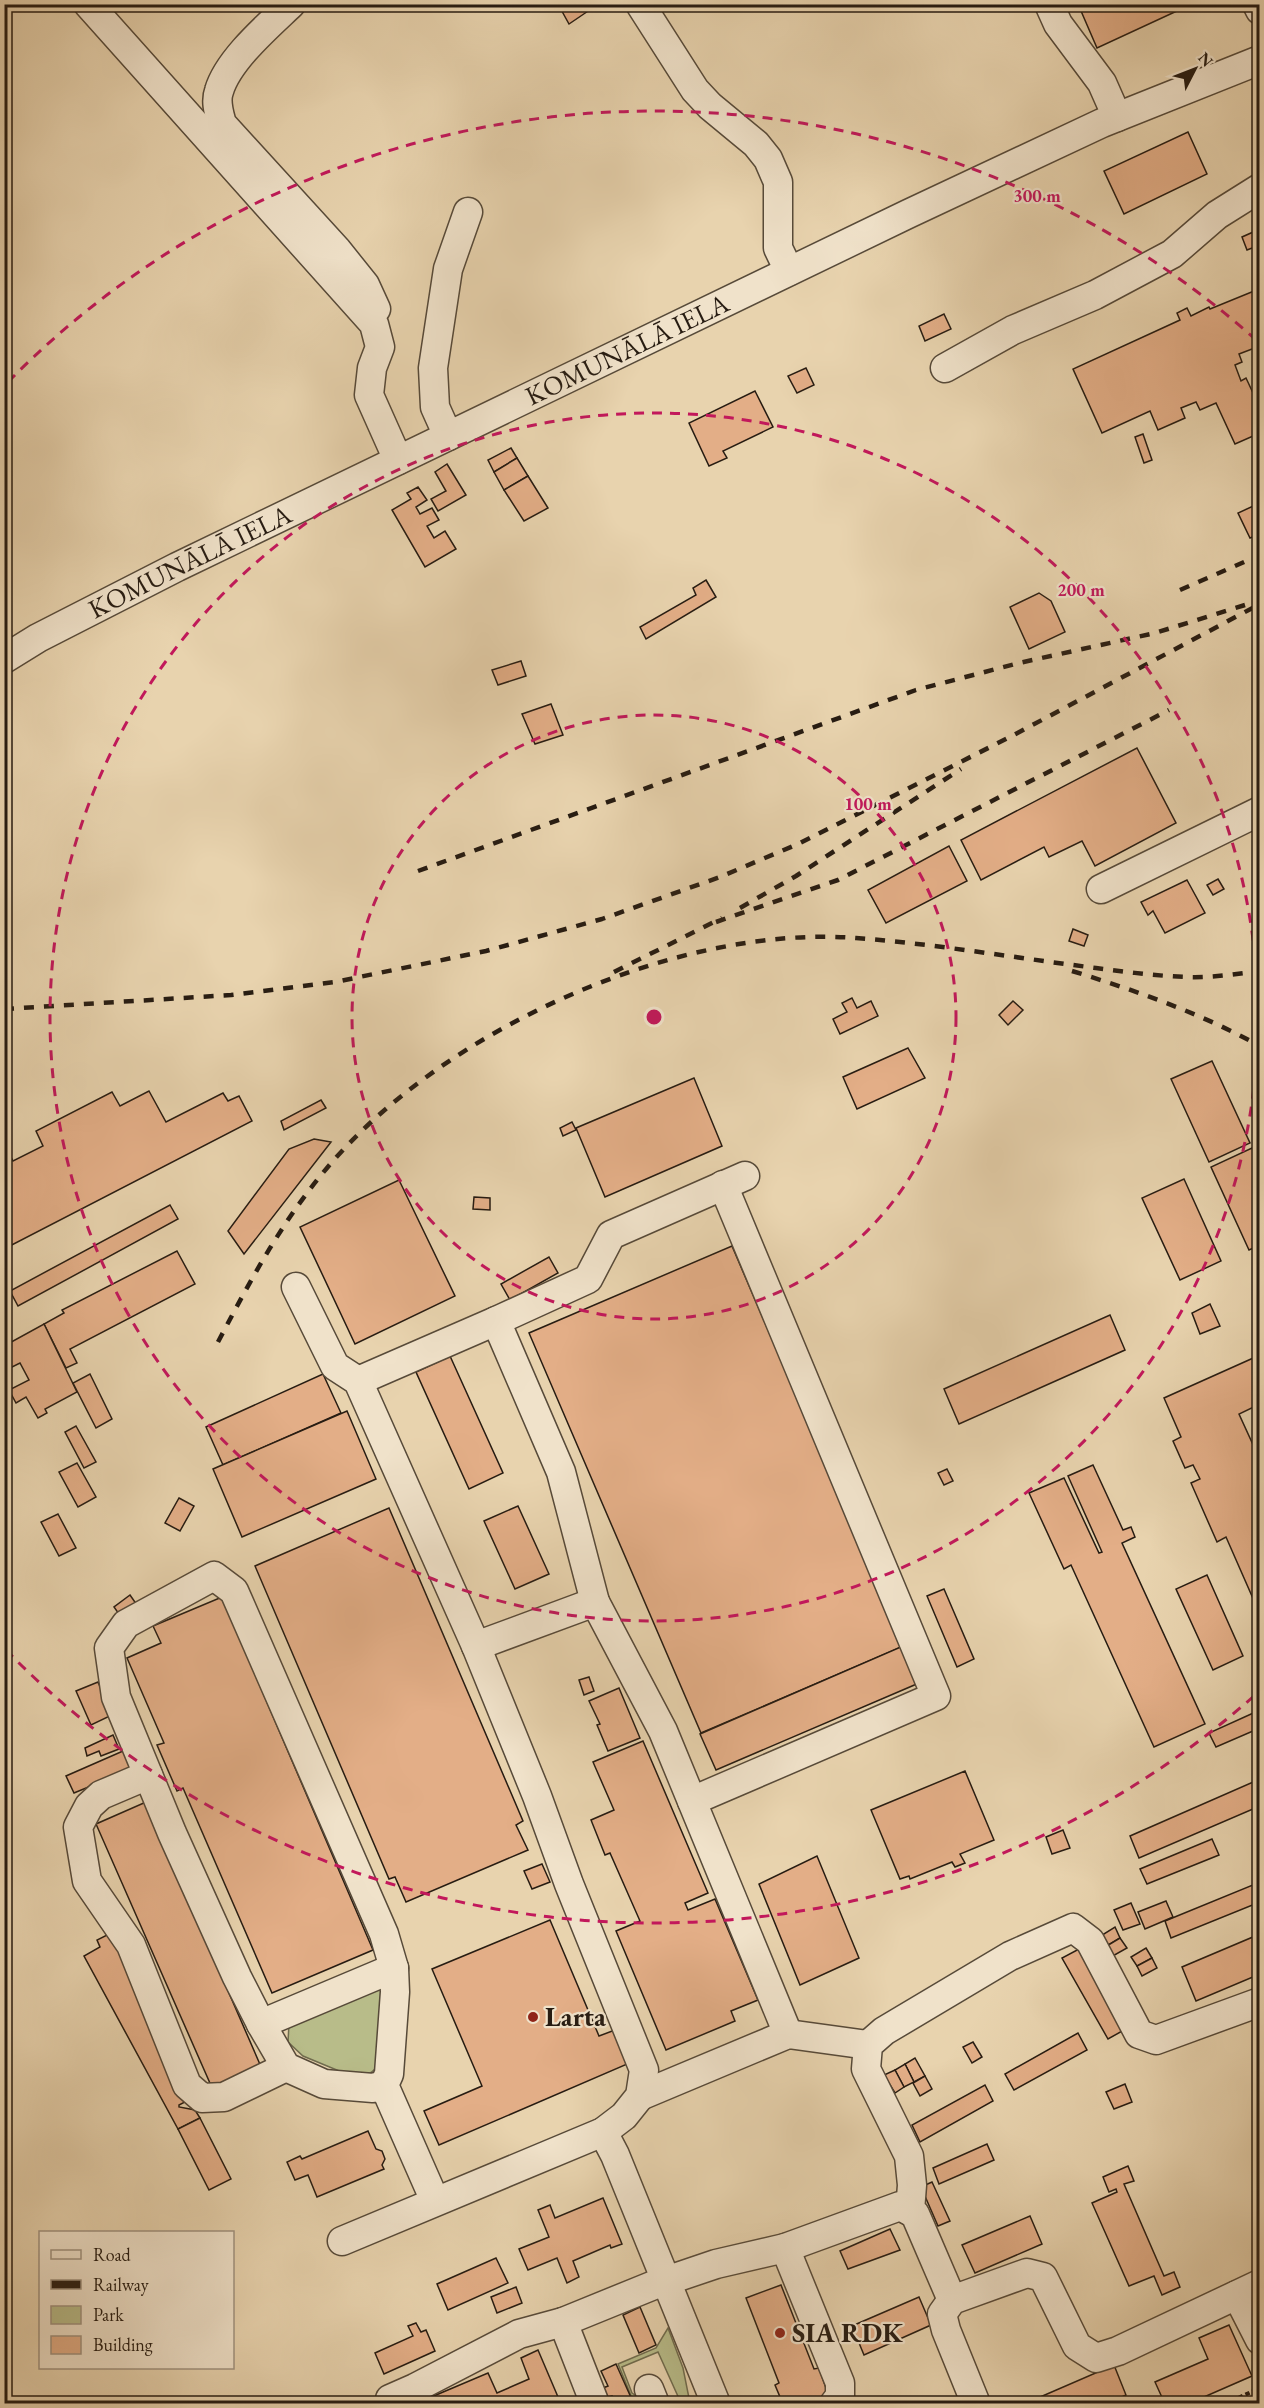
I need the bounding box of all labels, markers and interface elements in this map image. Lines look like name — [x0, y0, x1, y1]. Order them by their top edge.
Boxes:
north arrow — [1165, 39, 1225, 99]
text: N — [1194, 47, 1218, 71]
text: 300 m — [1013, 184, 1061, 207]
street label: KOMUNĀLĀ IELA — [519, 285, 735, 413]
street label: KOMUNĀLĀ IELA — [82, 496, 297, 626]
text: 200 m — [1057, 578, 1105, 601]
text: 100 m — [844, 792, 892, 815]
centre of rings — [644, 1007, 664, 1027]
place label: Larta — [545, 1999, 606, 2034]
marker: Larta — [526, 2010, 540, 2024]
legend — [39, 2231, 234, 2369]
text: Road — [93, 2243, 132, 2266]
text: Railway — [93, 2273, 149, 2296]
text: Park — [93, 2303, 124, 2326]
place label: SIA RDK — [792, 2315, 903, 2350]
marker: SIA RDK — [773, 2326, 787, 2340]
text: Building — [93, 2333, 153, 2356]

